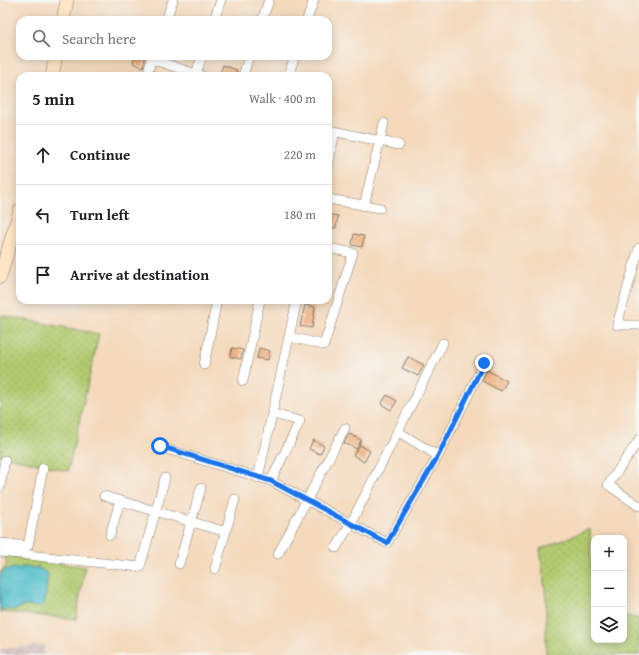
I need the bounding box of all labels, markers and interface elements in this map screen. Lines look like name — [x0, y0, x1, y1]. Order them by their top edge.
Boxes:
search box — [16, 16, 332, 60]
icon: search — [30, 27, 52, 49]
text: Search here — [62, 28, 136, 49]
text: 5 min — [32, 86, 74, 111]
text: Walk · 400 m — [249, 89, 316, 108]
icon: ahead — [32, 144, 54, 166]
text: Continue — [70, 144, 131, 165]
text: 220 m — [284, 145, 316, 164]
icon: left — [32, 204, 54, 226]
text: Turn left — [70, 204, 129, 225]
text: 180 m — [284, 205, 316, 224]
icon: arrive — [32, 264, 54, 286]
text: Arrive at destination — [70, 264, 209, 285]
route end — [475, 354, 493, 372]
route start — [151, 437, 169, 455]
map controls — [591, 535, 627, 643]
button: + — [591, 535, 627, 571]
button: − — [591, 571, 627, 607]
button: layers — [591, 607, 627, 643]

